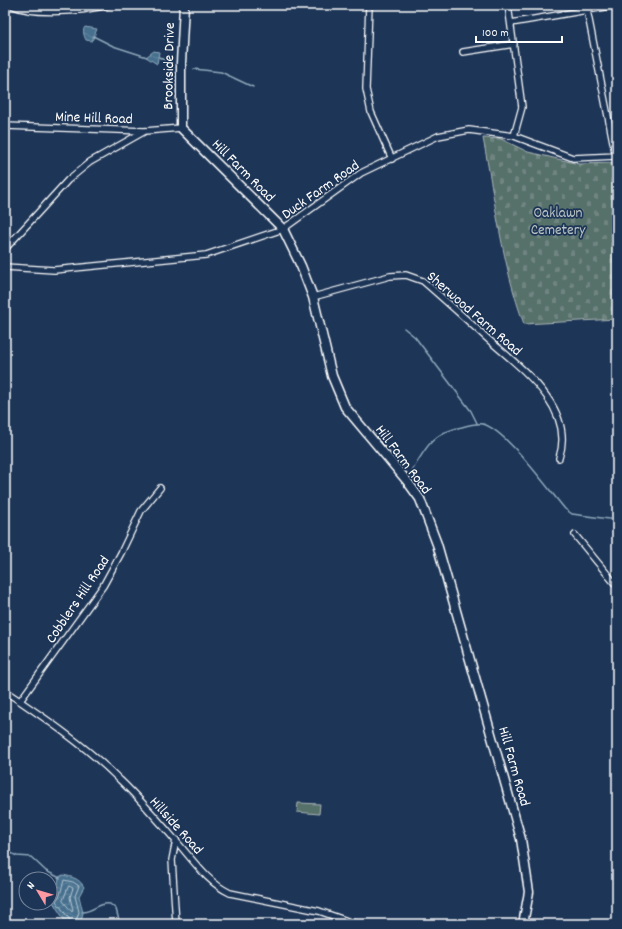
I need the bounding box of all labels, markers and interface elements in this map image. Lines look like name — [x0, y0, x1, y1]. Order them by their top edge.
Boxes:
scale bar — [476, 18, 562, 44]
street label: Brookside Drive — [158, 22, 182, 110]
text: 100 m — [482, 25, 509, 42]
street label: Mine Hill Road — [55, 107, 133, 131]
street label: Hill Farm Road — [206, 135, 279, 208]
street label: Duck Farm Road — [278, 156, 365, 226]
park label: Oaklawn Cemetery — [531, 203, 586, 242]
street label: Sherwood Farm Road — [421, 267, 526, 362]
street label: Hill Farm Road — [369, 421, 436, 500]
street label: Cobblers Hill Road — [41, 552, 116, 648]
street label: Hill Farm Road — [491, 724, 535, 809]
street label: Hillside Road — [143, 792, 208, 860]
north arrow — [18, 871, 58, 911]
text: N — [24, 879, 40, 893]

